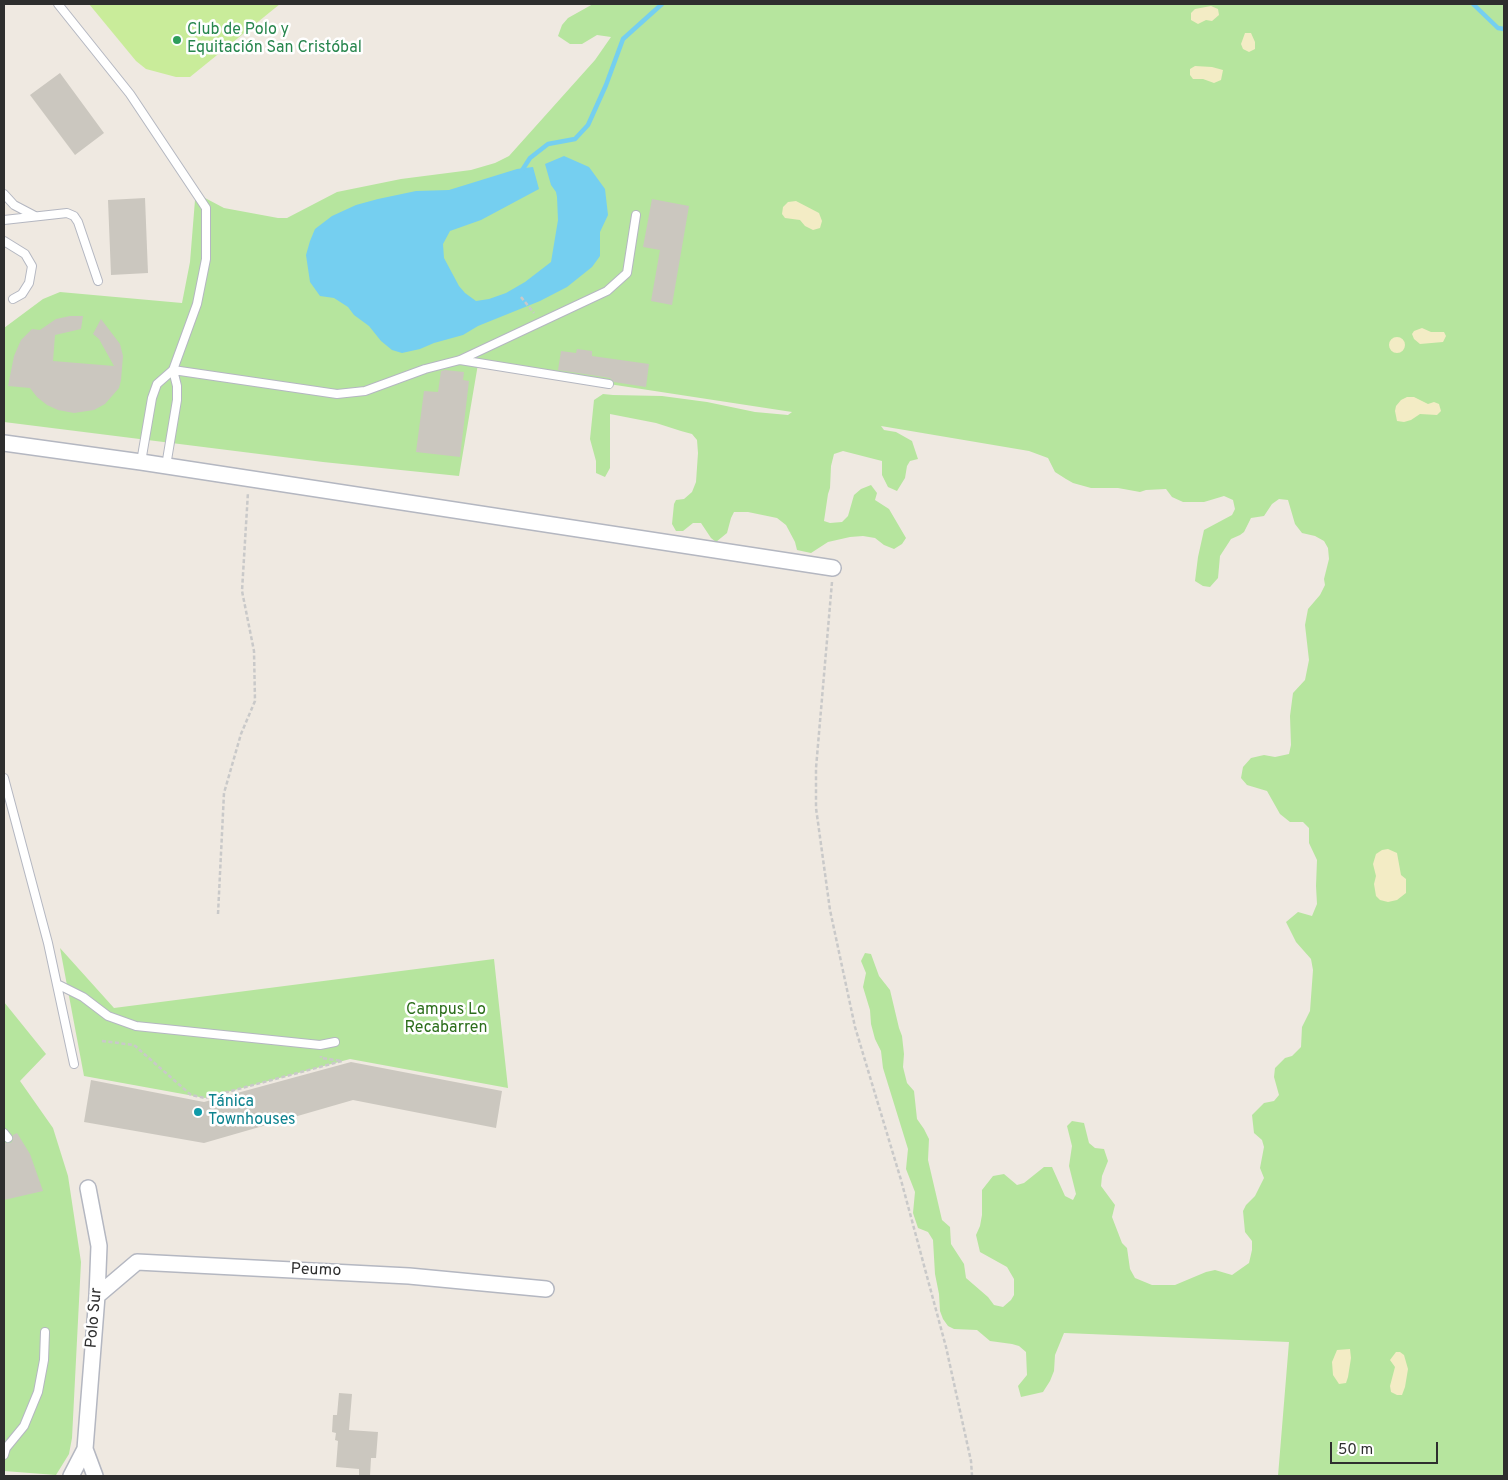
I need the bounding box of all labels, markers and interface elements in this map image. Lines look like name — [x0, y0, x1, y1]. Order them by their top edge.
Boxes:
place label: Club de Polo y Equitación San Cristóbal — [187, 21, 362, 59]
marker: Club de Polo y Equitación San Cristóbal — [171, 34, 183, 46]
park label: Campus Lo Recabarren — [405, 1001, 487, 1039]
place label: Tánica Townhouses — [208, 1093, 296, 1131]
marker: Tánica Townhouses — [192, 1106, 204, 1118]
street label: Peumo — [290, 1261, 342, 1281]
street label: Polo Sur — [83, 1287, 107, 1349]
scale bar — [1333, 1432, 1440, 1464]
text: 50 m — [1338, 1441, 1373, 1460]

